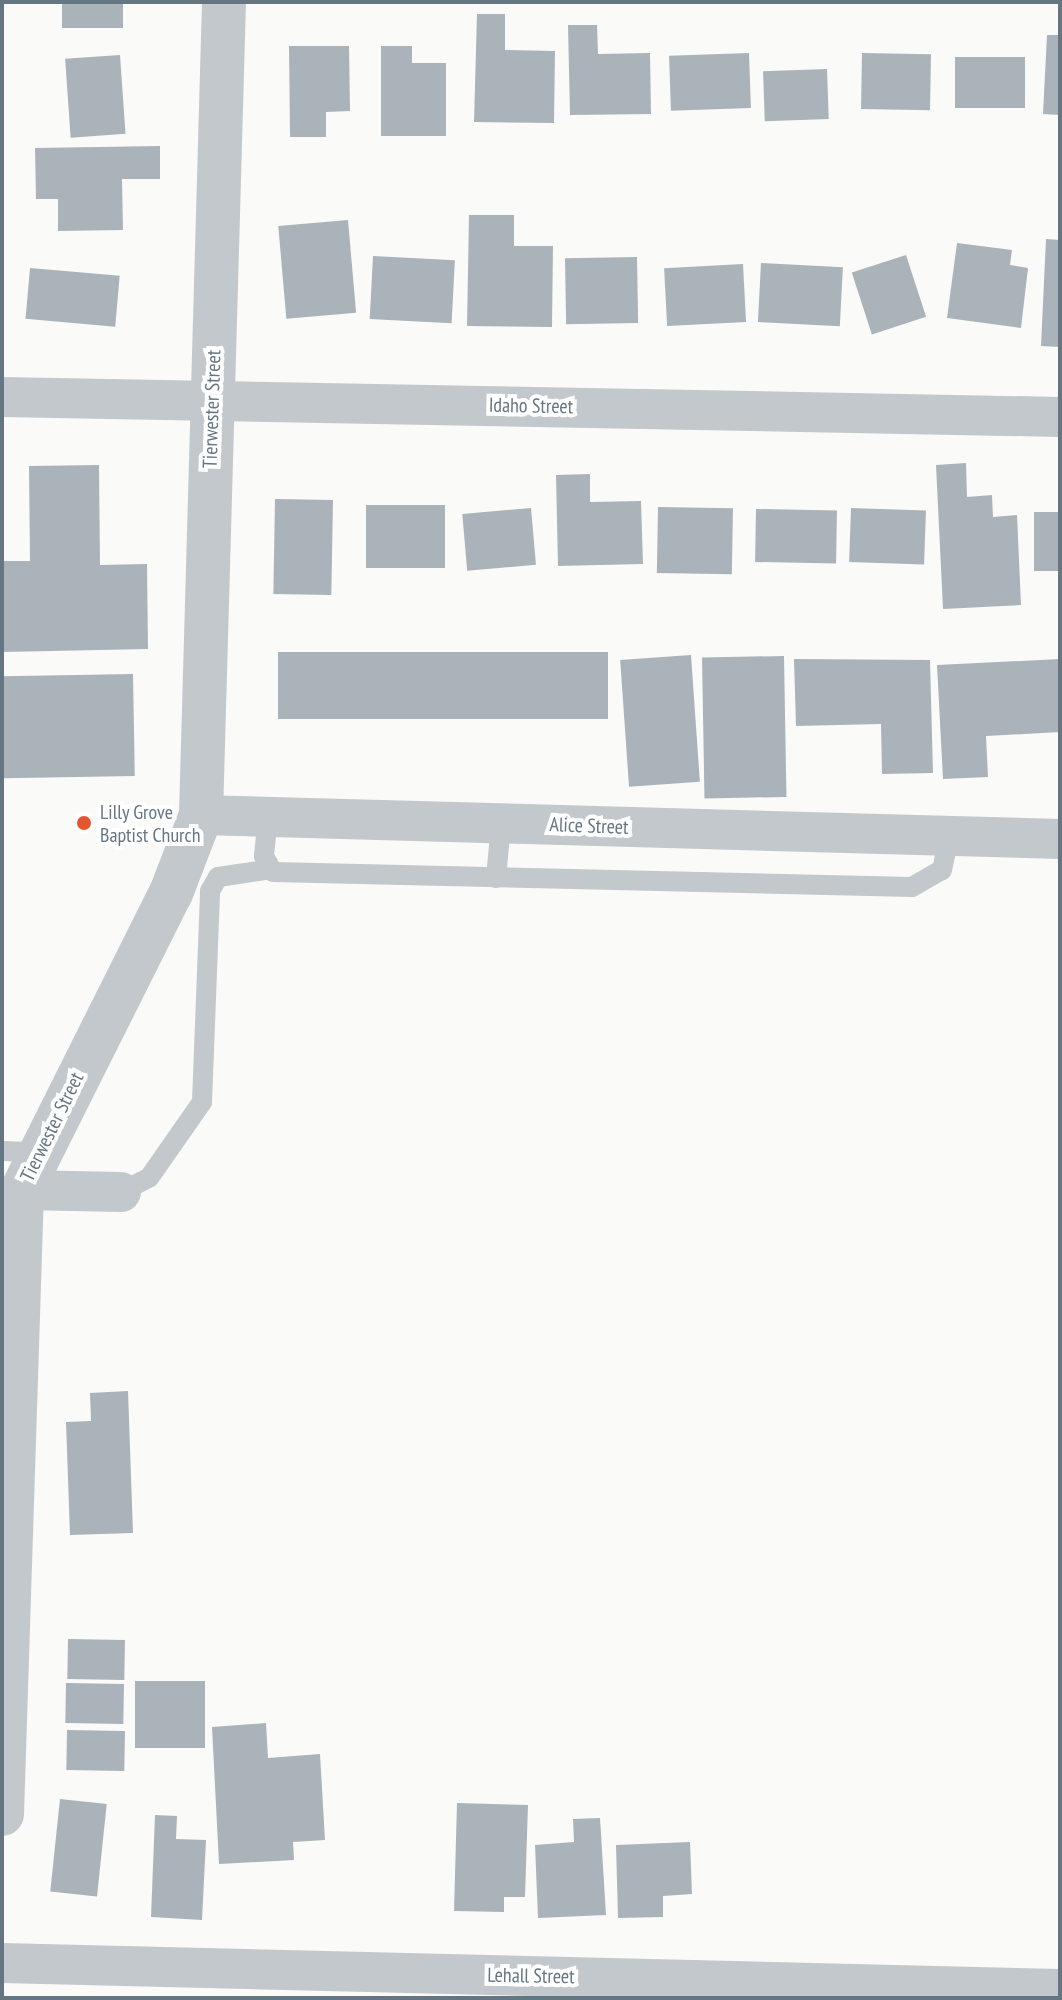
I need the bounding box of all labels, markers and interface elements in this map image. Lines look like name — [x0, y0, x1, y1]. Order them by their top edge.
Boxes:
street label: Tierwester Street — [198, 349, 226, 469]
street label: Idaho Street — [489, 393, 573, 419]
place label: Lilly Grove Baptist Church — [100, 800, 200, 847]
street label: Alice Street — [549, 813, 629, 839]
marker: Lilly Grove Baptist Church — [75, 814, 93, 832]
street label: Tierwester Street — [15, 1069, 89, 1185]
street label: Lehall Street — [487, 1963, 575, 1989]

